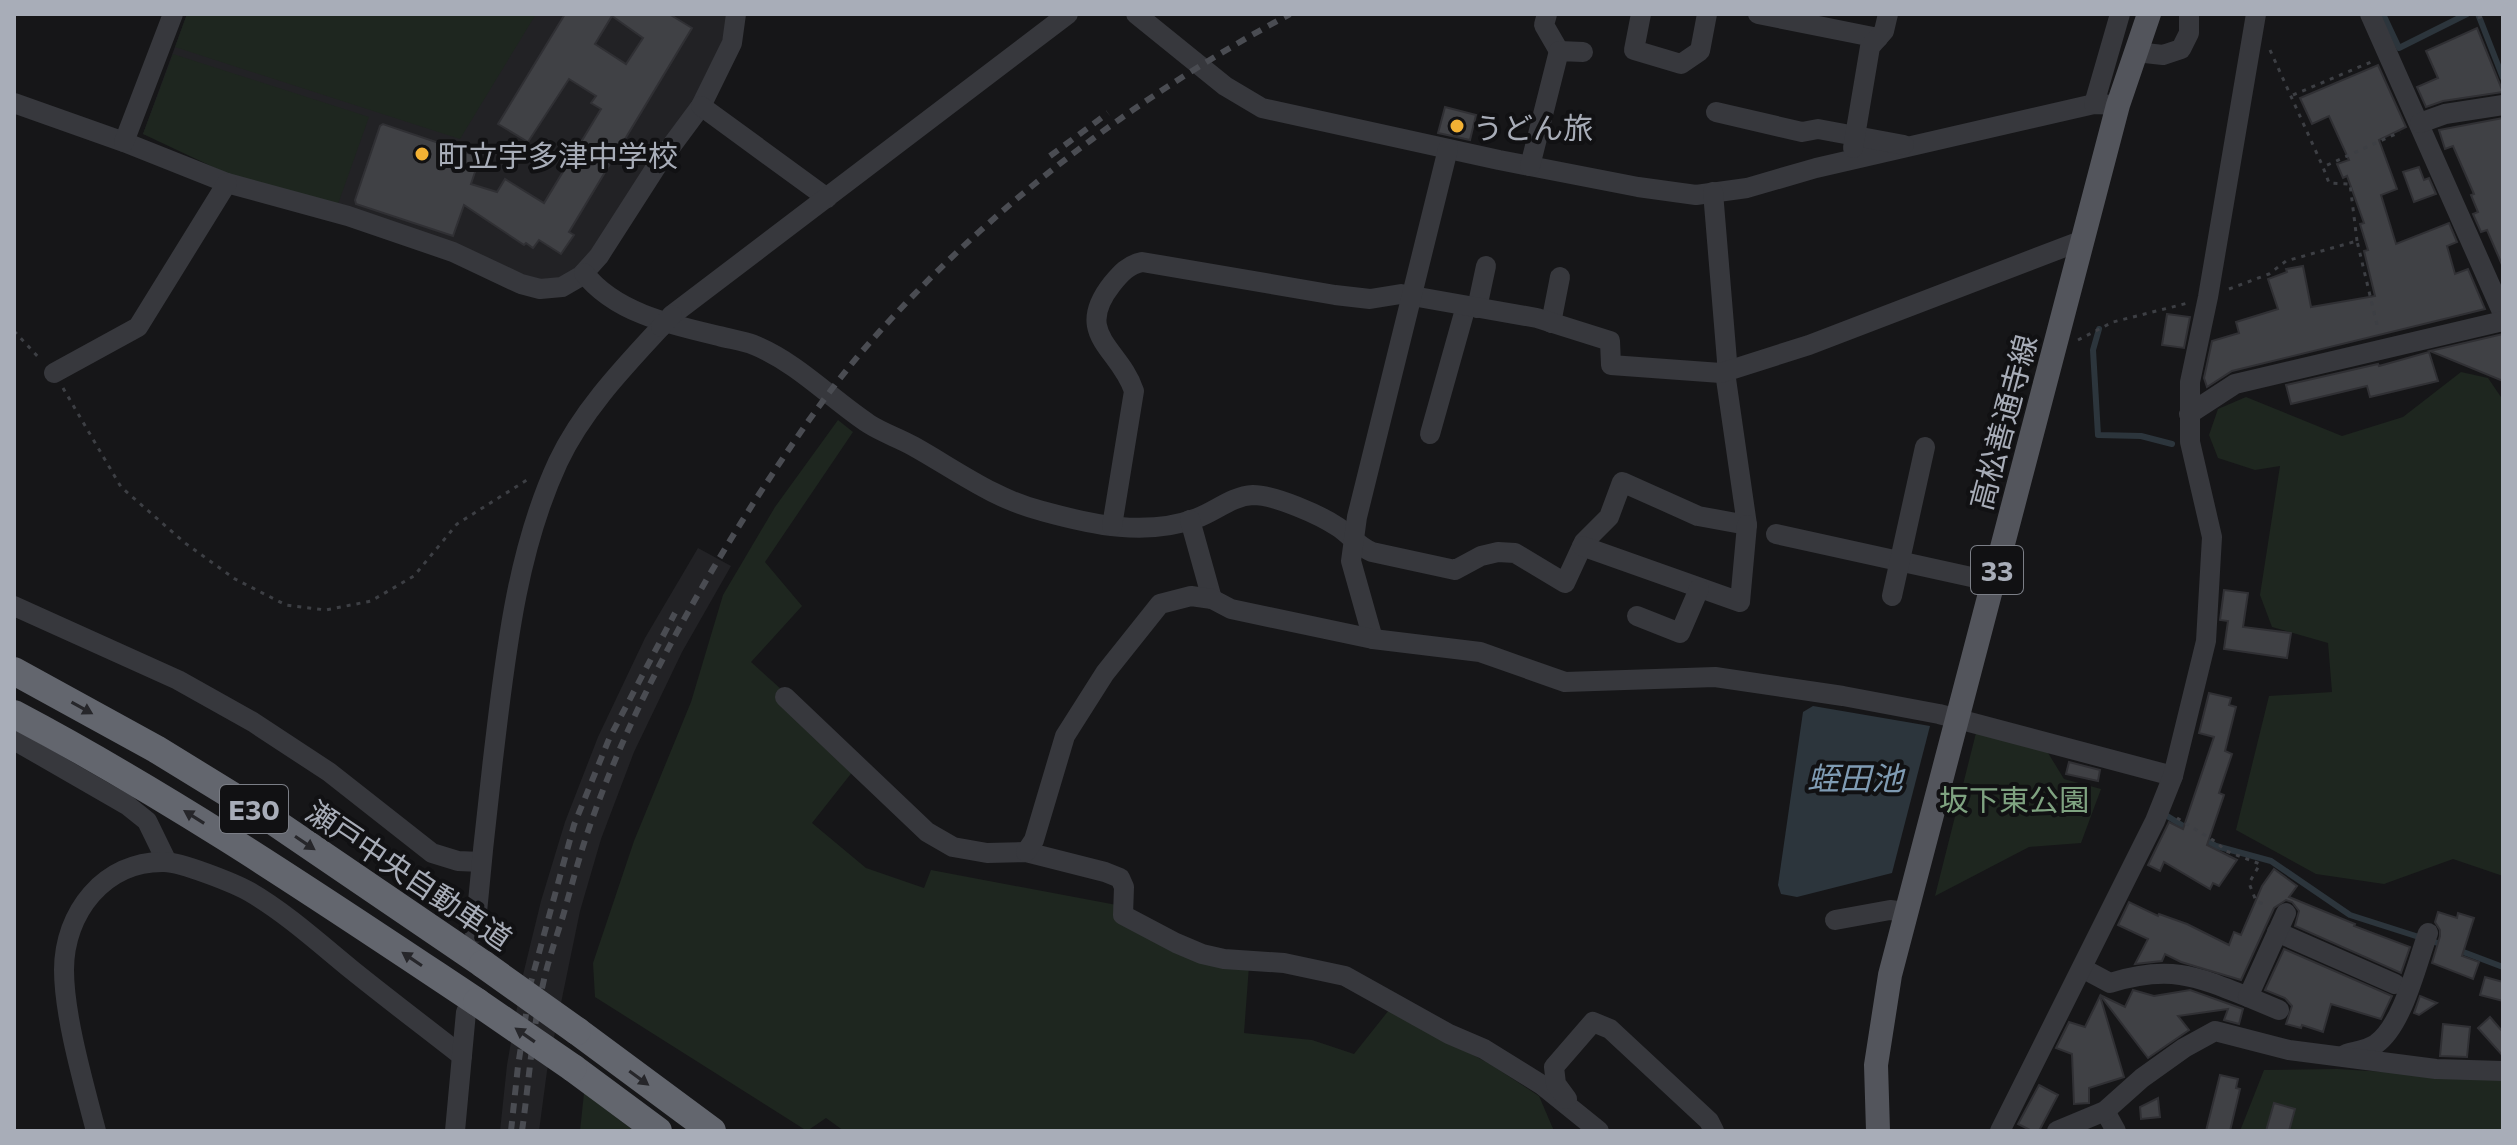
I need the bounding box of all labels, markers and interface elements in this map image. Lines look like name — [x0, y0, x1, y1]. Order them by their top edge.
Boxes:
place label: うどん旅 — [1473, 108, 1593, 145]
marker: うどん旅 — [1448, 117, 1466, 135]
place label: 町立宇多津中学校 — [438, 136, 678, 173]
marker: 町立宇多津中学校 — [413, 145, 431, 163]
street label: 高松善通寺線 — [1961, 330, 2043, 514]
road number: 33 — [1971, 546, 2023, 594]
one-way arrow — [71, 701, 94, 715]
water label: 蛭田池 — [1807, 757, 1906, 797]
park label: 坂下東公園 — [1939, 780, 2089, 817]
road number: E30 — [220, 785, 288, 833]
street label: 瀬戸中央自動車道 — [300, 792, 520, 956]
one-way arrow — [183, 810, 205, 824]
one-way arrow — [294, 835, 315, 850]
one-way arrow — [401, 951, 422, 966]
one-way arrow — [514, 1028, 535, 1043]
one-way arrow — [629, 1069, 650, 1085]

